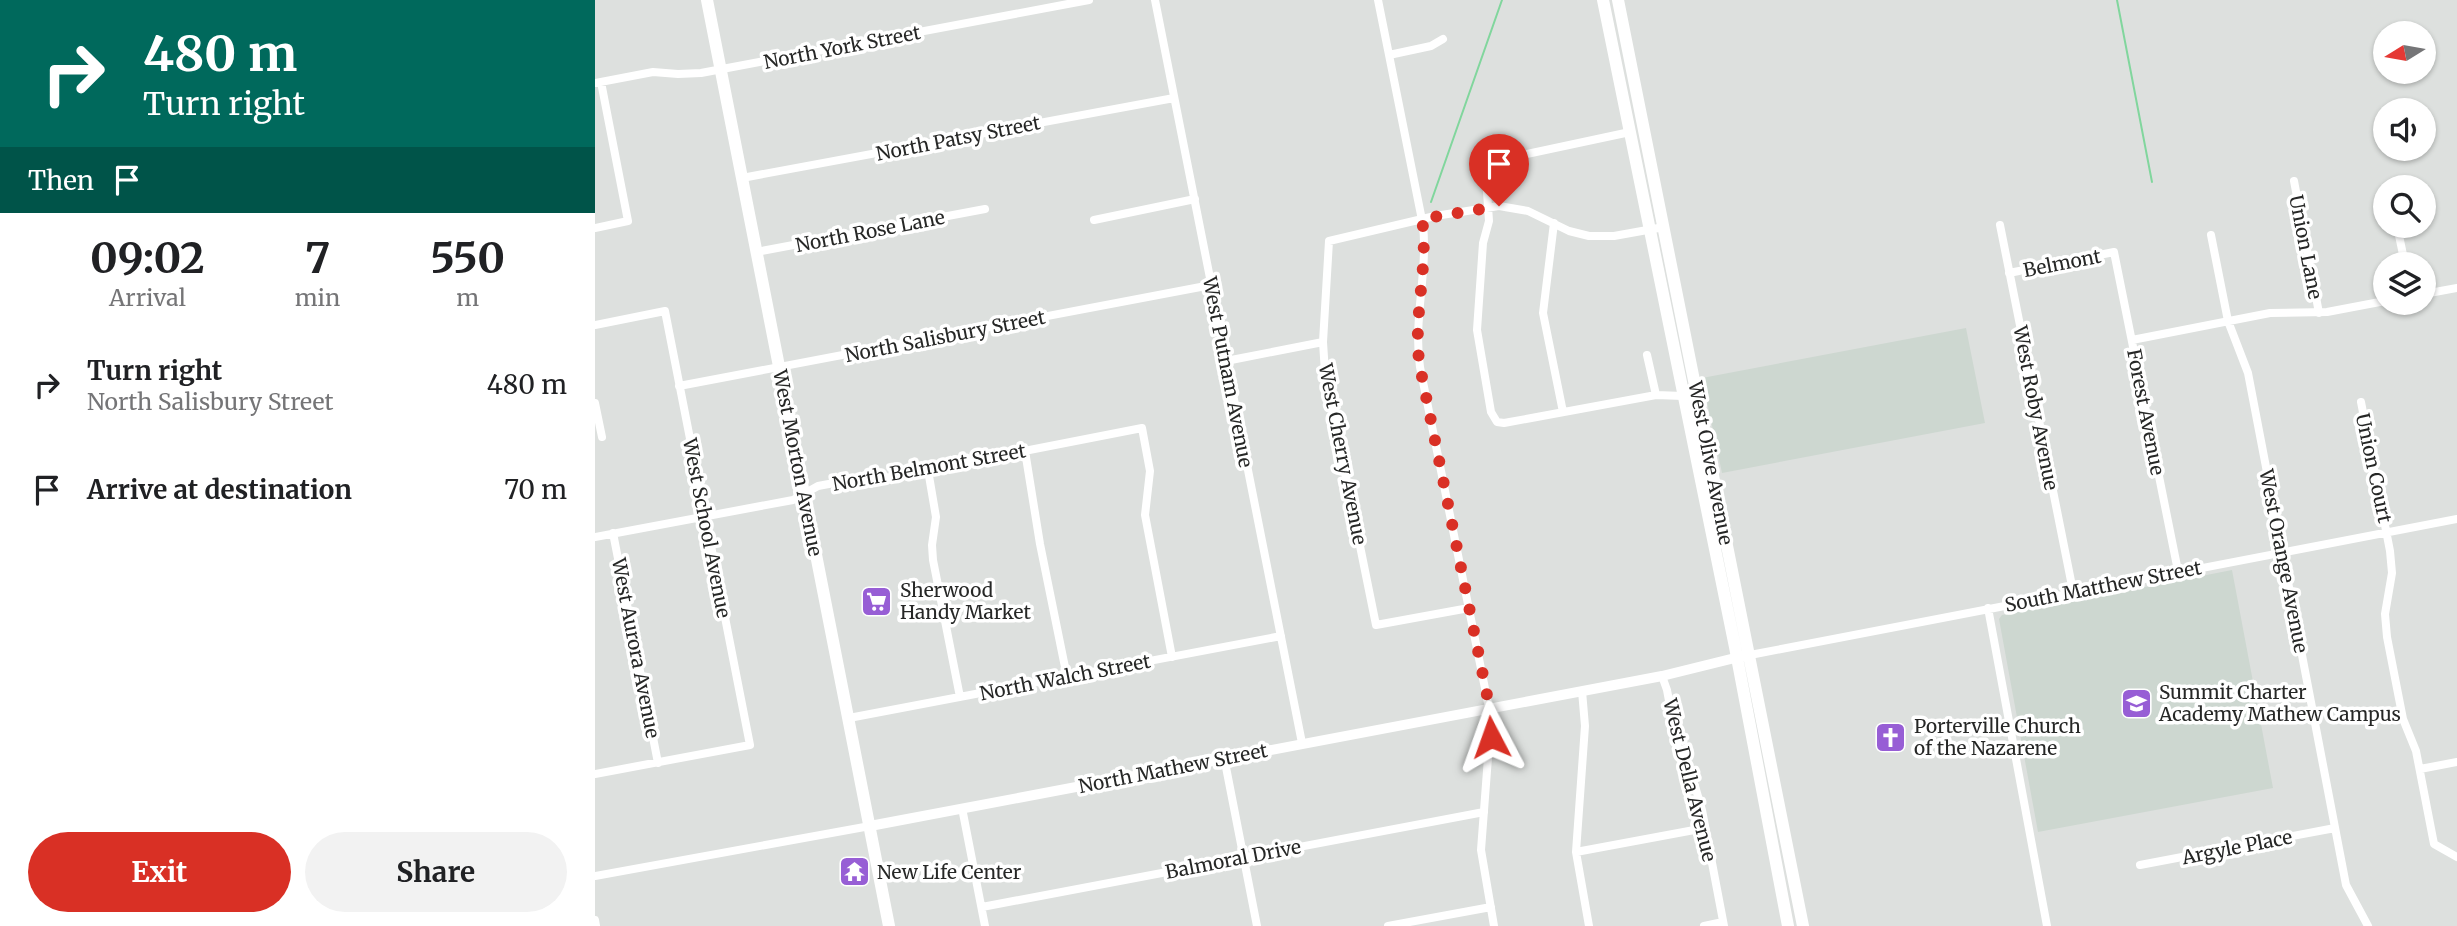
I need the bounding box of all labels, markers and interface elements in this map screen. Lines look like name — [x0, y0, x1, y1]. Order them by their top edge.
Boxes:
street label: North York Street — [762, 20, 923, 74]
north arrow — [2373, 21, 2436, 84]
map controls — [2373, 21, 2436, 315]
text: 480 m — [143, 23, 297, 84]
icon: right — [28, 28, 119, 119]
text: Turn right — [143, 84, 305, 124]
button: sound — [2373, 98, 2436, 161]
street label: North Patsy Street — [874, 110, 1043, 166]
pin — [1469, 134, 1529, 206]
icon: arrive — [1480, 145, 1518, 183]
icon: arrive — [108, 161, 146, 199]
text: Then — [28, 164, 94, 197]
button: search — [2373, 175, 2436, 238]
street label: Union Lane — [2284, 193, 2328, 301]
street label: North Rose Lane — [793, 205, 947, 257]
text: 09:02 — [90, 232, 205, 284]
text: 7 — [305, 232, 330, 284]
text: 550 — [430, 232, 505, 284]
street label: Belmont — [2021, 244, 2103, 282]
button: layers — [2373, 252, 2436, 315]
street label: West Putnam Avenue — [1198, 274, 1258, 470]
text: Arrival — [109, 283, 186, 312]
text: min — [295, 283, 340, 312]
text: m — [456, 283, 479, 312]
street label: North Salisbury Street — [843, 305, 1048, 367]
street label: West Roby Avenue — [2008, 323, 2064, 492]
street label: Forest Avenue — [2122, 347, 2170, 477]
text: Turn right — [87, 354, 222, 387]
street label: West Cherry Avenue — [1313, 360, 1372, 547]
icon: right — [28, 366, 66, 404]
street label: West Morton Avenue — [768, 367, 828, 558]
text: 480 m — [487, 368, 567, 401]
street label: West Olive Avenue — [1683, 378, 1739, 547]
text: North Salisbury Street — [87, 387, 333, 416]
street label: Union Court — [2351, 411, 2397, 526]
street label: West School Avenue — [678, 435, 736, 620]
street label: North Belmont Street — [830, 438, 1028, 496]
street label: West Orange Avenue — [2254, 466, 2314, 655]
icon: arrive — [28, 471, 66, 509]
text: Arrive at destination — [87, 473, 352, 506]
text: 70 m — [504, 473, 567, 506]
street label: West Aurora Avenue — [607, 555, 665, 740]
street label: South Matthew Street — [2003, 555, 2204, 617]
place label: Sherwood Handy Market — [900, 578, 1031, 624]
supermarket icon: Sherwood Handy Market — [860, 584, 894, 618]
street label: North Walch Street — [978, 649, 1153, 705]
place label: Summit Charter Academy Mathew Campus — [2158, 680, 2401, 726]
school or university icon: Summit Charter Academy Mathew Campus — [2119, 686, 2153, 720]
street label: West Della Avenue — [1658, 695, 1722, 864]
position arrow — [1454, 700, 1528, 774]
place label: Porterville Church of the Nazarene — [1914, 714, 2081, 760]
church icon: Porterville Church of the Nazarene — [1874, 720, 1908, 754]
street label: North Mathew Street — [1076, 738, 1270, 798]
street label: Argyle Place — [2179, 825, 2294, 870]
button: Exit — [28, 832, 291, 912]
button: Share — [305, 832, 567, 912]
street label: Balmoral Drive — [1163, 834, 1303, 884]
temple icon: New Life Center — [837, 855, 871, 889]
place label: New Life Center — [877, 860, 1022, 884]

